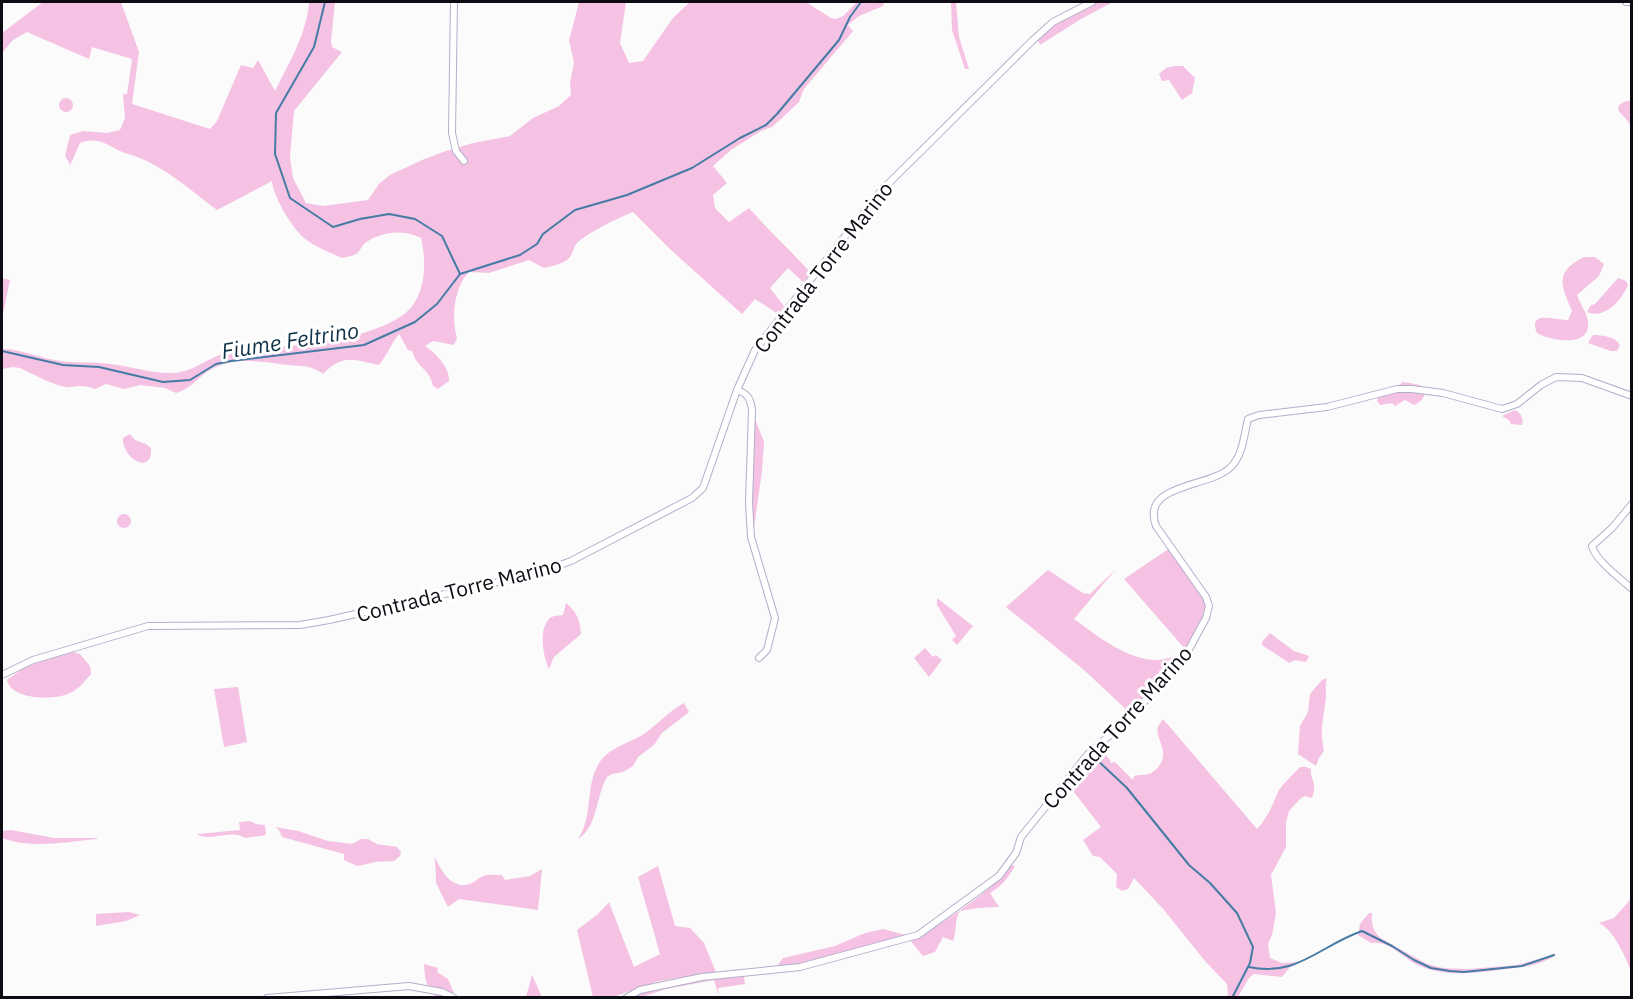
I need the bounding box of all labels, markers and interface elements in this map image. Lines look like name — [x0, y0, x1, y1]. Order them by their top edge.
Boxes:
street label: Contrada Torre Marino — [747, 175, 899, 359]
water label: Fiume Feltrino — [219, 315, 361, 365]
street label: Contrada Torre Marino — [354, 550, 564, 628]
street label: Contrada Torre Marino — [1036, 639, 1198, 815]

